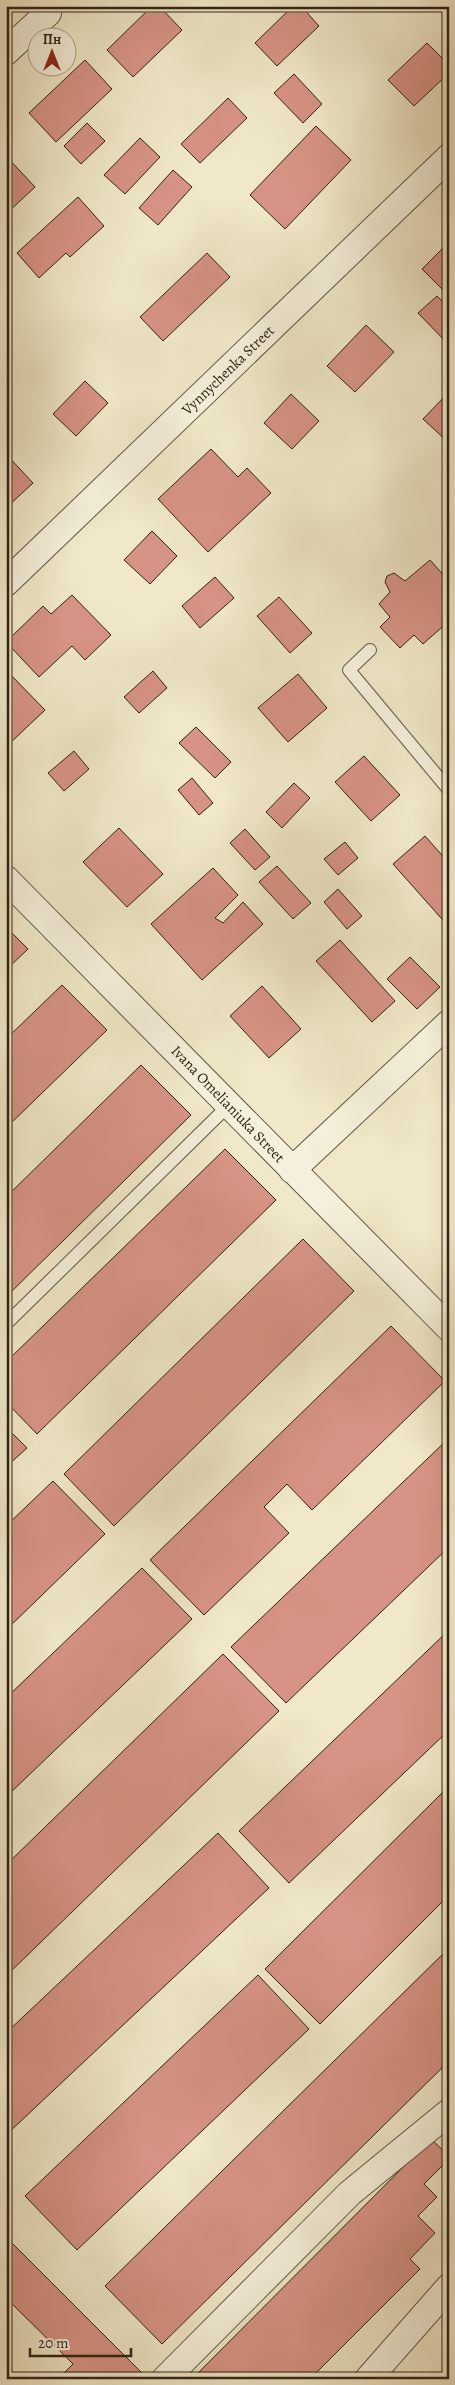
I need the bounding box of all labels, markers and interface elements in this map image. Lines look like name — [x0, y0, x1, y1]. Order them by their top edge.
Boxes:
north arrow — [28, 28, 78, 78]
text: Пн — [43, 30, 61, 49]
street label: Vynnychenka Street — [177, 321, 279, 420]
street label: Ivana Omelianiuka Street — [167, 1041, 289, 1167]
scale bar — [30, 2325, 131, 2357]
text: 20 m — [38, 2333, 69, 2353]

